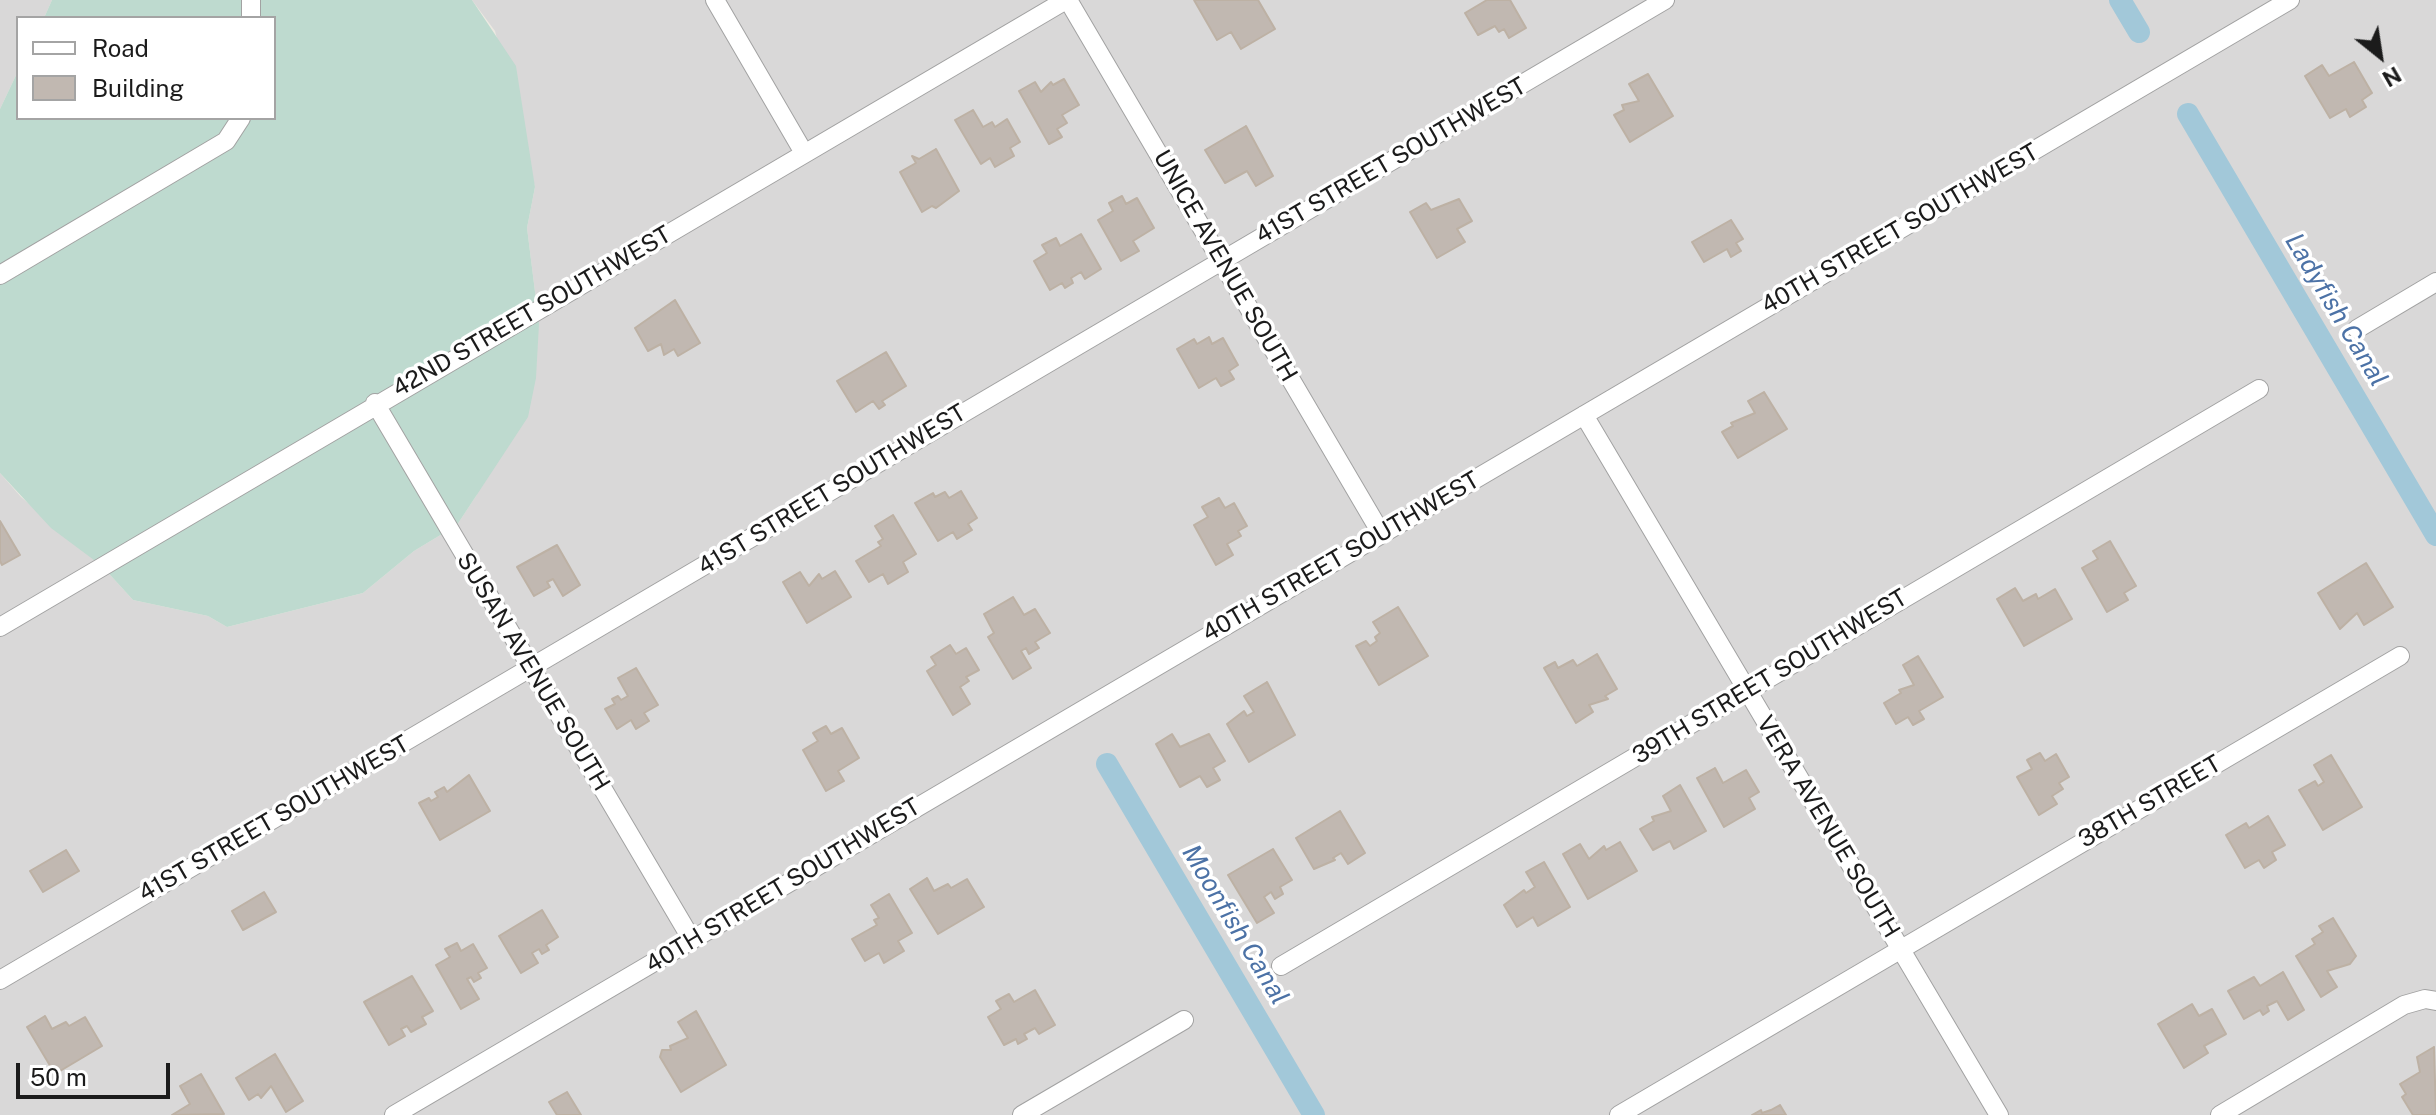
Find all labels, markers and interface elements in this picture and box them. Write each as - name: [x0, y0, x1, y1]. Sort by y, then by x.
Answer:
- legend: [16, 16, 276, 120]
- north arrow: [2340, 16, 2420, 96]
- text: Road: [92, 34, 149, 62]
- text: N: [2378, 61, 2406, 92]
- street label: 41ST STREET SOUTHWEST: [1251, 72, 1531, 250]
- text: Building: [92, 74, 184, 102]
- street label: 40TH STREET SOUTHWEST: [1756, 138, 2044, 320]
- street label: UNICE AVENUE SOUTH: [1147, 145, 1303, 387]
- street label: 42ND STREET SOUTHWEST: [388, 220, 676, 404]
- water label: Ladyfish Canal: [2278, 228, 2394, 392]
- street label: 41ST STREET SOUTHWEST: [693, 398, 971, 582]
- street label: 40TH STREET SOUTHWEST: [1197, 466, 1485, 648]
- street label: SUSAN AVENUE SOUTH: [450, 548, 616, 796]
- street label: 39TH STREET SOUTHWEST: [1627, 583, 1913, 771]
- street label: VERA AVENUE SOUTH: [1750, 711, 1906, 943]
- street label: 41ST STREET SOUTHWEST: [134, 730, 414, 908]
- street label: 38TH STREET: [2074, 750, 2226, 854]
- street label: 40TH STREET SOUTHWEST: [641, 793, 925, 979]
- water label: Moonfish Canal: [1175, 839, 1295, 1011]
- scale bar: [20, 1047, 174, 1097]
- text: 50 m: [30, 1063, 87, 1091]

